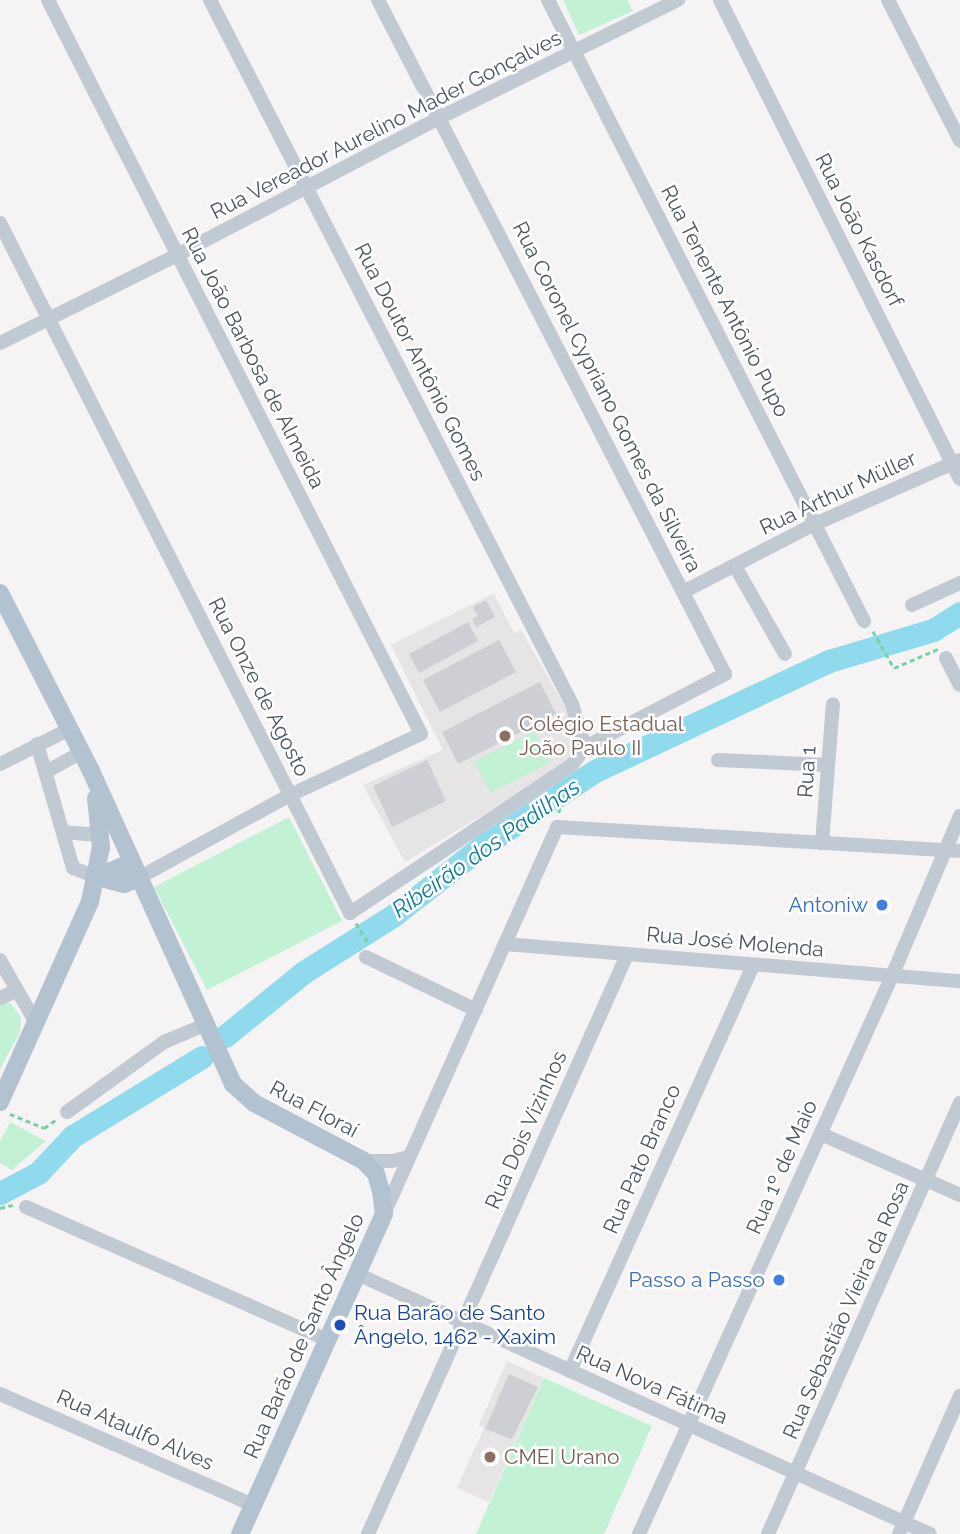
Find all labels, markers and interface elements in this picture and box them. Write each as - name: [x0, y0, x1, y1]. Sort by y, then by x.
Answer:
- street label: Rua Vereador Aurelino Mader Gonçalves: [205, 25, 567, 225]
- street label: Rua João Kasdorf: [809, 149, 909, 311]
- street label: Rua Tenente Antônio Pupo: [655, 180, 795, 422]
- street label: Rua Coronel Cypriano Gomes da Silveira: [507, 217, 707, 577]
- street label: Rua João Barbosa de Almeida: [176, 223, 330, 493]
- street label: Rua Doutor Antônio Gomes: [349, 238, 491, 486]
- street label: Rua Arthur Müller: [755, 445, 921, 541]
- street label: Rua Onze de Agosto: [203, 593, 315, 781]
- place label: Colégio Estadual João Paulo II: [519, 711, 683, 761]
- marker: Colégio Estadual João Paulo II: [497, 728, 513, 744]
- street label: Rua 1: [793, 745, 821, 799]
- water label: Ribeirão dos Padilhas: [387, 773, 585, 923]
- place label: Antoniw: [788, 892, 868, 918]
- marker: Antoniw: [874, 897, 890, 913]
- street label: Rua José Molenda: [645, 922, 825, 962]
- street label: Rua Dois Vizinhos: [480, 1047, 572, 1213]
- street label: Rua Floraí: [265, 1075, 363, 1143]
- street label: Rua Pato Branco: [598, 1080, 686, 1238]
- street label: Rua 1º de Maio: [741, 1096, 823, 1238]
- street label: Rua Sebastião Vieira da Rosa: [777, 1177, 915, 1443]
- street label: Rua Barão de Santo Ângelo: [238, 1209, 370, 1463]
- place label: Passo a Passo: [629, 1267, 765, 1293]
- marker: Passo a Passo: [771, 1272, 787, 1288]
- place label: Rua Barão de Santo Ângelo, 1462 - Xaxim: [354, 1300, 556, 1350]
- marker: Rua Barão de Santo Ângelo, 1462 - Xaxim: [332, 1317, 348, 1333]
- street label: Rua Nova Fátima: [572, 1340, 732, 1430]
- street label: Rua Ataulfo Alves: [52, 1384, 218, 1476]
- place label: CMEI Urano: [504, 1444, 619, 1470]
- marker: CMEI Urano: [482, 1449, 498, 1465]

